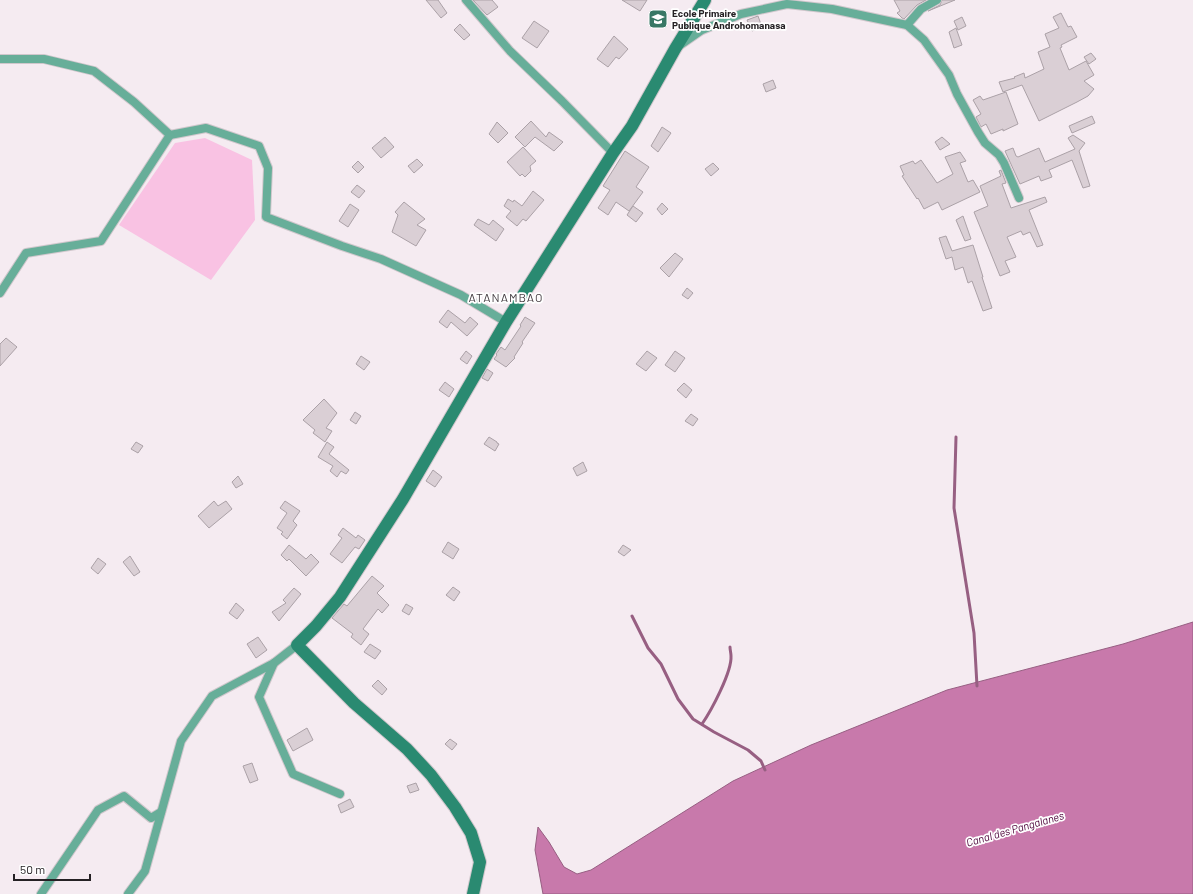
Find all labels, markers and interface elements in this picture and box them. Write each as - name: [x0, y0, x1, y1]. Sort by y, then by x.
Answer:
- place label: Ecole Primaire Publique Androhomanasa: [672, 7, 785, 31]
- school or university icon: Ecole Primaire Publique Androhomanasa: [647, 8, 669, 30]
- district label: ATANAMBAO: [469, 290, 543, 304]
- water label: Canal des Pangalanes: [965, 808, 1065, 849]
- scale bar: [14, 856, 90, 882]
- text: 50 m: [20, 862, 45, 876]

